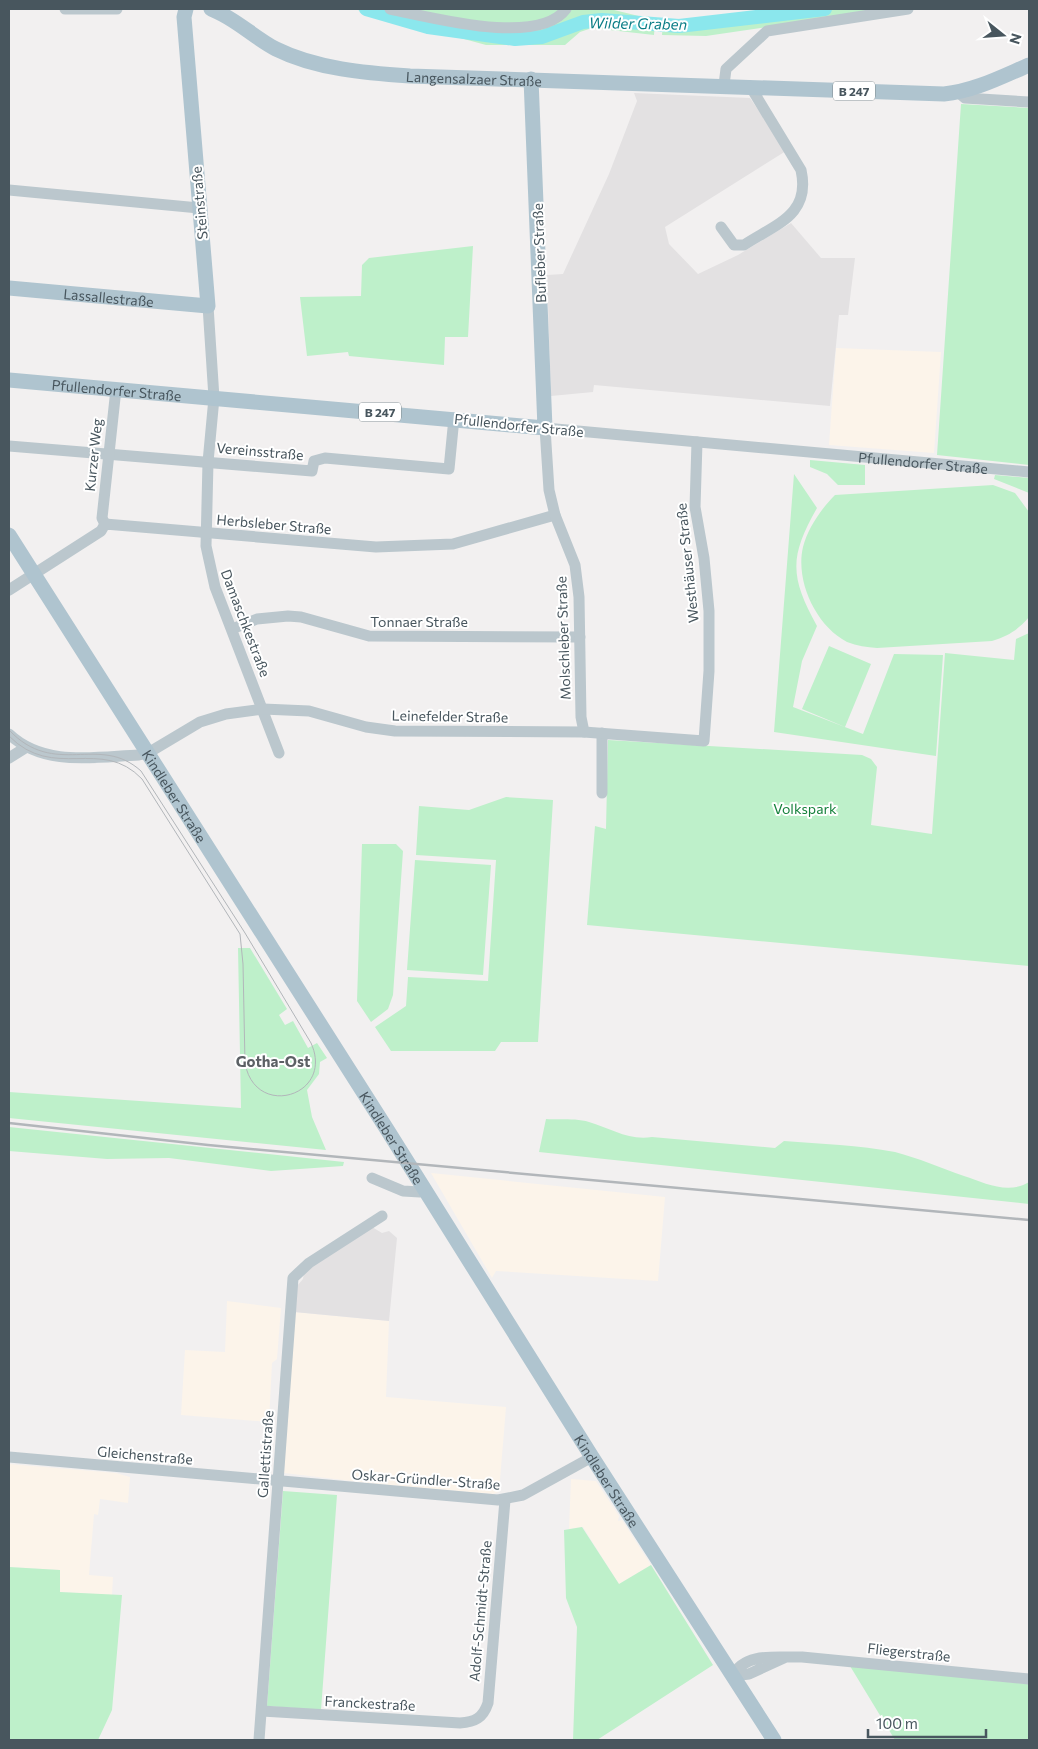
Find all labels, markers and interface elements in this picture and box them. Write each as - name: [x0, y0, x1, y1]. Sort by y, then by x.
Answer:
- north arrow: [978, 10, 1028, 60]
- water label: Wilder Graben: [589, 13, 687, 33]
- text: N: [1006, 31, 1026, 46]
- street label: Langensalzaer Straße: [405, 67, 542, 89]
- road number: B 247: [833, 82, 875, 100]
- street label: Steinstraße: [187, 166, 211, 240]
- street label: Bufleber Straße: [529, 203, 549, 303]
- street label: Lassallestraße: [63, 284, 155, 310]
- street label: Pfullendorfer Straße: [51, 375, 182, 404]
- road number: B 247: [359, 402, 401, 422]
- street label: Pfullendorfer Straße: [453, 410, 585, 440]
- street label: Kurzer Weg: [81, 417, 105, 492]
- street label: Vereinsstraße: [216, 439, 304, 463]
- street label: Pfullendorfer Straße: [858, 448, 989, 477]
- street label: Westhäuser Straße: [672, 502, 702, 624]
- street label: Herbsleber Straße: [216, 511, 332, 537]
- street label: Damaschkestraße: [218, 567, 274, 679]
- street label: Molschleber Straße: [552, 576, 574, 700]
- street label: Tonnaer Straße: [370, 613, 468, 630]
- street label: Leinefelder Straße: [392, 706, 508, 726]
- street label: Kindleber Straße: [139, 746, 211, 845]
- park label: Volkspark: [773, 800, 837, 817]
- district label: Gotha-Ost: [236, 1052, 310, 1070]
- street label: Kindleber Straße: [356, 1088, 428, 1187]
- street label: Gallettistraße: [253, 1410, 277, 1498]
- street label: Kindleber Straße: [571, 1431, 643, 1530]
- street label: Gleichenstraße: [97, 1442, 193, 1468]
- street label: Oskar-Gründler-Straße: [351, 1465, 501, 1493]
- street label: Adolf-Schmidt-Straße: [465, 1540, 495, 1682]
- street label: Fliegerstraße: [867, 1639, 951, 1665]
- street label: Franckestraße: [324, 1692, 416, 1714]
- scale bar: [868, 1706, 986, 1738]
- text: 100 m: [876, 1714, 918, 1732]

